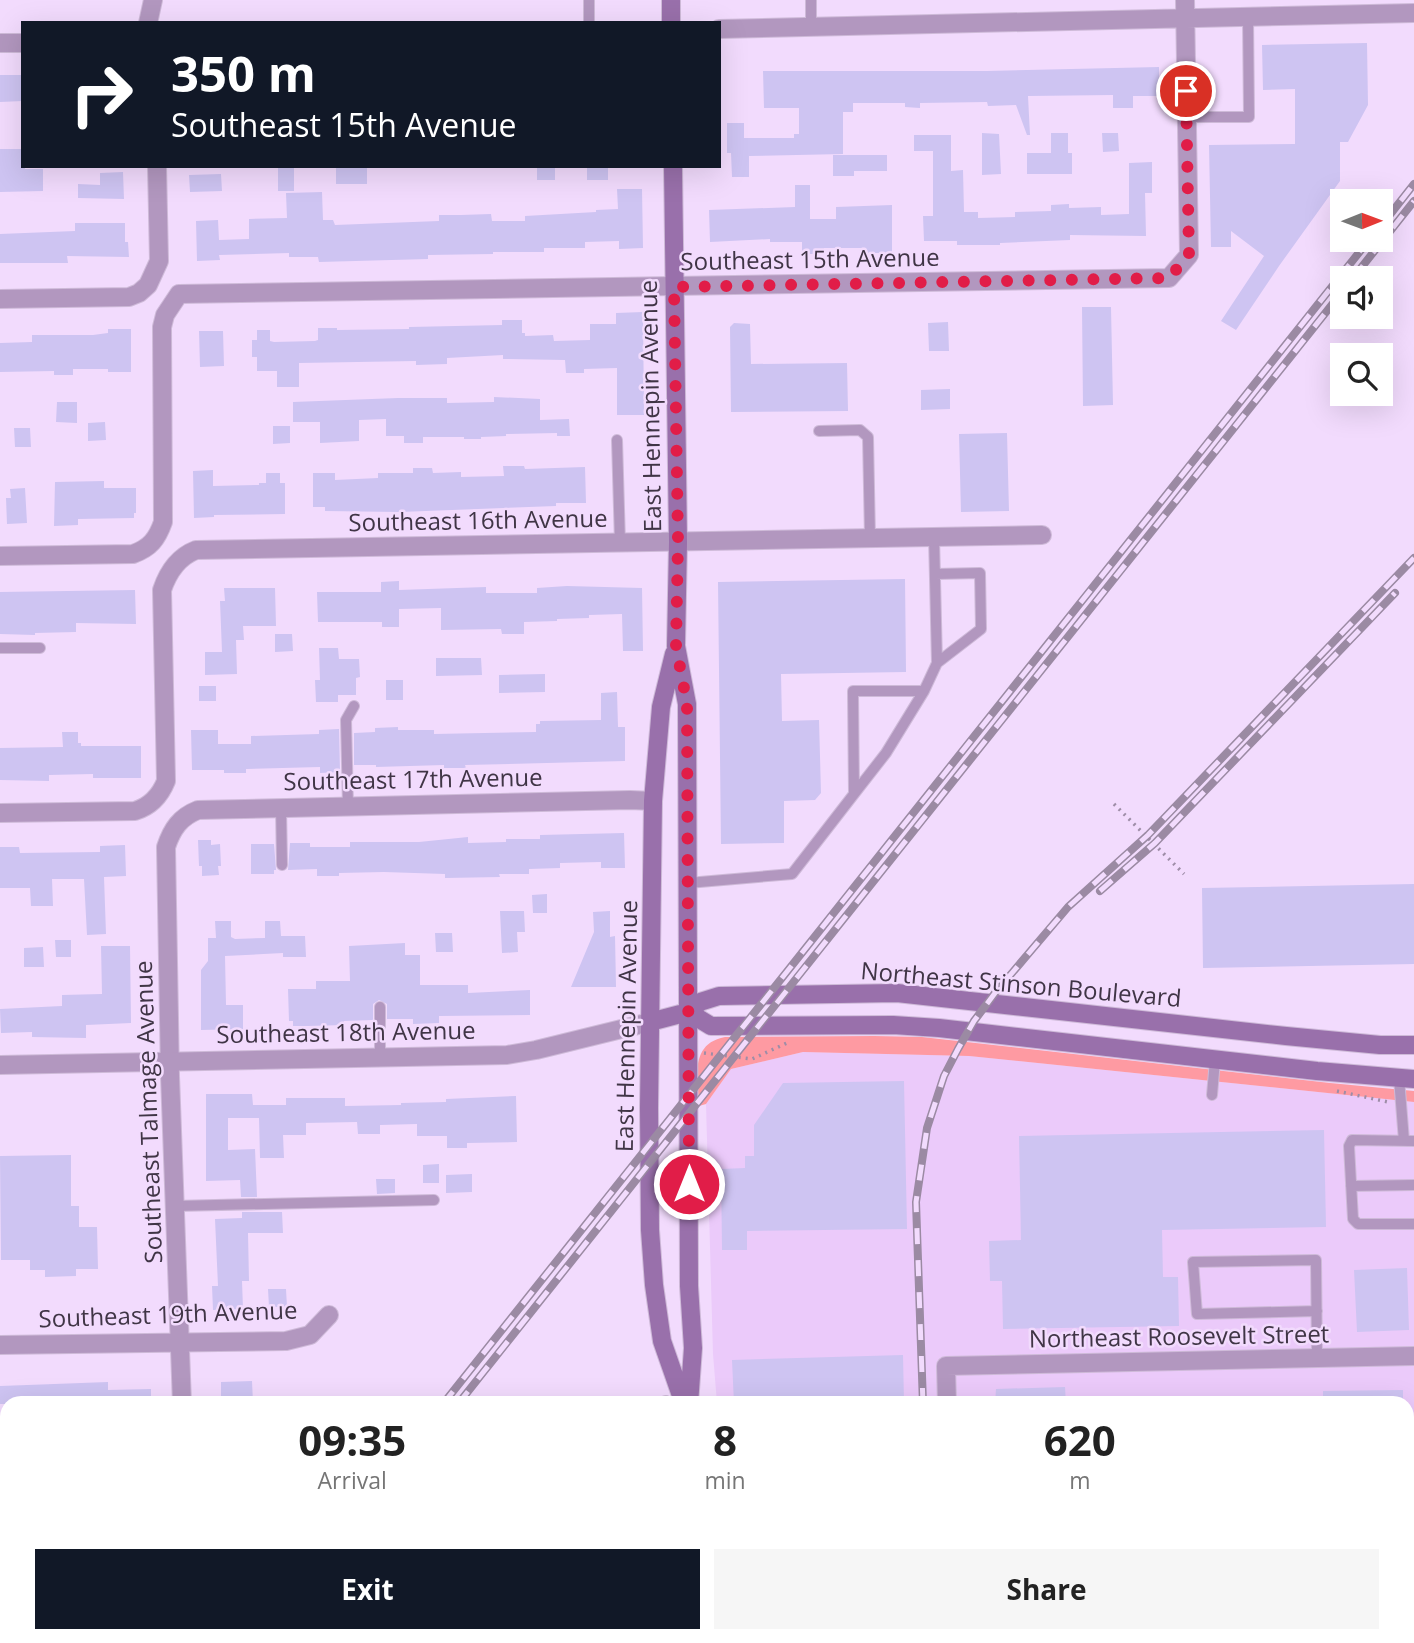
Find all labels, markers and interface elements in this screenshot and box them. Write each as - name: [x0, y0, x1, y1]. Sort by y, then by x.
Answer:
- text: 350 m: [171, 40, 316, 106]
- icon: right: [56, 49, 147, 140]
- pin: [1156, 61, 1216, 121]
- icon: arrive: [1167, 72, 1205, 110]
- text: Southeast 15th Avenue: [171, 103, 517, 146]
- north arrow: [1330, 189, 1393, 252]
- map controls: [1330, 189, 1393, 406]
- street label: Southeast 15th Avenue: [680, 240, 940, 277]
- button: sound: [1330, 266, 1393, 329]
- street label: East Hennepin Avenue: [631, 280, 668, 532]
- button: search: [1330, 343, 1393, 406]
- street label: Southeast 16th Avenue: [348, 501, 608, 538]
- street label: Southeast 17th Avenue: [283, 760, 543, 797]
- street label: East Hennepin Avenue: [607, 900, 644, 1152]
- street label: Northeast Stinson Boulevard: [859, 953, 1183, 1014]
- street label: Southeast Talmage Avenue: [126, 960, 169, 1264]
- street label: Southeast 18th Avenue: [216, 1013, 476, 1050]
- position arrow: [652, 1147, 726, 1221]
- street label: Southeast 19th Avenue: [38, 1292, 298, 1335]
- street label: Northeast Roosevelt Street: [1028, 1316, 1330, 1355]
- text: 09:35: [298, 1411, 406, 1468]
- text: 8: [713, 1411, 737, 1468]
- text: 620: [1044, 1411, 1116, 1468]
- text: Arrival: [318, 1464, 387, 1496]
- text: min: [704, 1464, 746, 1496]
- text: m: [1069, 1464, 1090, 1496]
- button: Exit: [35, 1549, 700, 1629]
- button: Share: [714, 1549, 1379, 1629]

